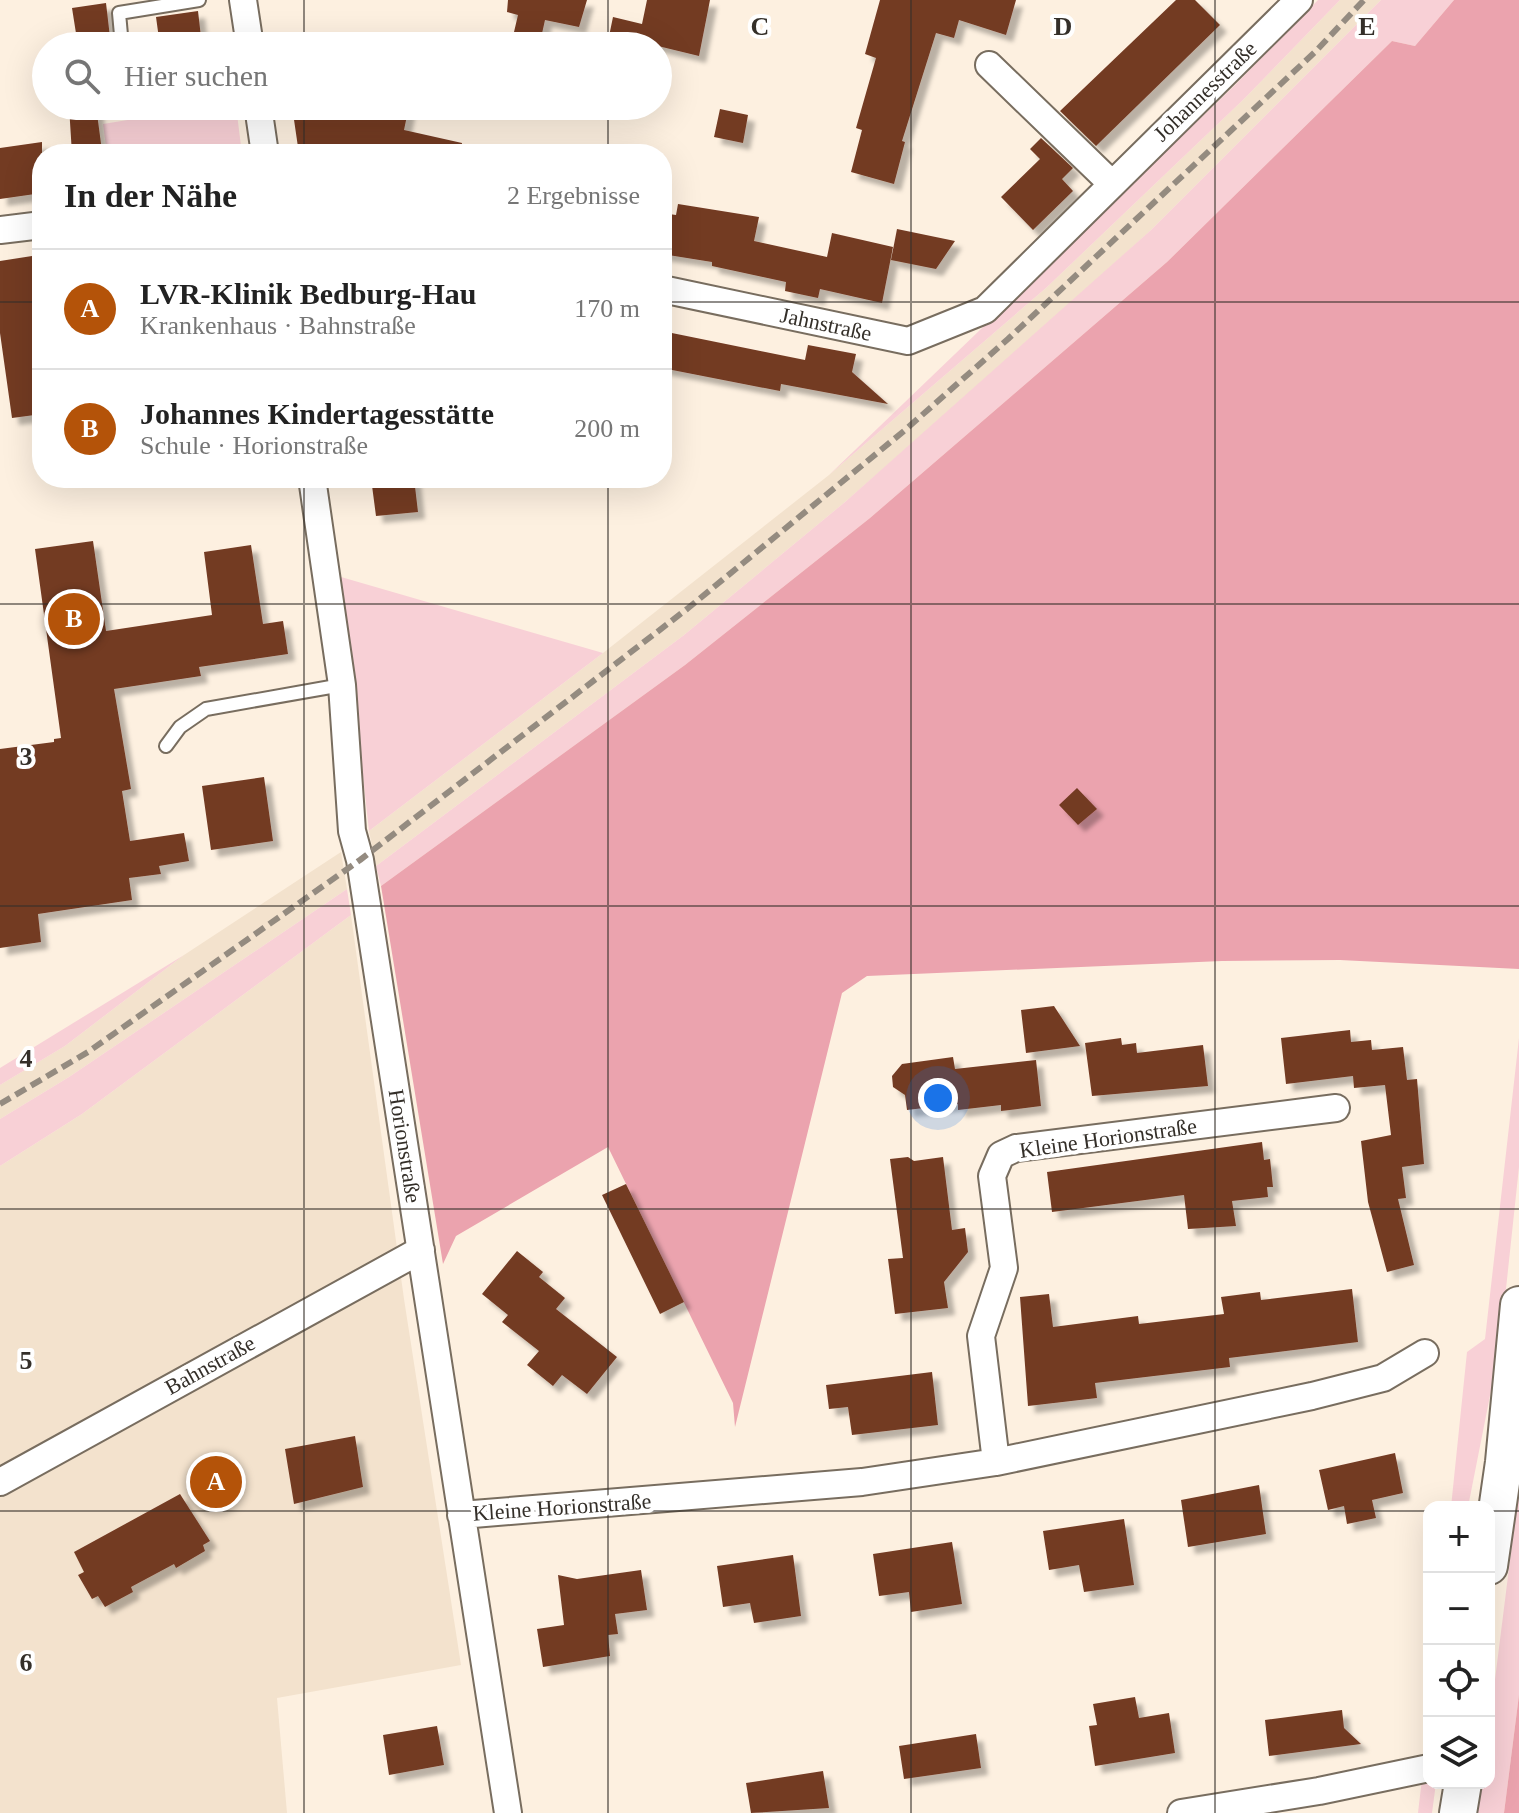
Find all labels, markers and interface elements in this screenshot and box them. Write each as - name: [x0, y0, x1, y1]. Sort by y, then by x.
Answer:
- text: C: [751, 12, 769, 41]
- text: D: [1054, 12, 1072, 41]
- text: E: [1358, 12, 1376, 41]
- search box: [32, 32, 672, 120]
- street label: Johannesstraße: [1148, 36, 1262, 146]
- icon: search: [60, 54, 104, 98]
- text: Hier suchen: [124, 59, 268, 92]
- text: In der Nähe: [64, 177, 237, 214]
- text: 2 Ergebnisse: [507, 181, 640, 210]
- text: LVR-Klinik Bedburg-Hau: [140, 277, 477, 310]
- text: A: [81, 294, 99, 323]
- text: 170 m: [574, 294, 640, 323]
- street label: Jahnstraße: [778, 302, 874, 346]
- text: Krankenhaus · Bahnstraße: [140, 311, 416, 340]
- text: Johannes Kindertagesstätte: [140, 397, 494, 430]
- text: B: [81, 414, 99, 443]
- text: 200 m: [574, 414, 640, 443]
- text: Schule · Horionstraße: [140, 431, 368, 460]
- pin: B: [48, 589, 100, 649]
- text: 3: [20, 742, 33, 771]
- text: 4: [20, 1044, 33, 1073]
- your location: [918, 1078, 958, 1118]
- street label: Horionstraße: [384, 1087, 426, 1205]
- street label: Kleine Horionstraße: [1018, 1113, 1198, 1163]
- street label: Bahnstraße: [161, 1330, 259, 1400]
- text: 5: [20, 1346, 33, 1375]
- pin: A: [190, 1452, 242, 1512]
- street label: Kleine Horionstraße: [472, 1488, 652, 1526]
- map controls: [1423, 1501, 1495, 1789]
- button: +: [1423, 1501, 1495, 1573]
- button: −: [1423, 1573, 1495, 1645]
- button: locate: [1423, 1645, 1495, 1717]
- text: 6: [20, 1648, 33, 1677]
- button: layers: [1423, 1717, 1495, 1789]

